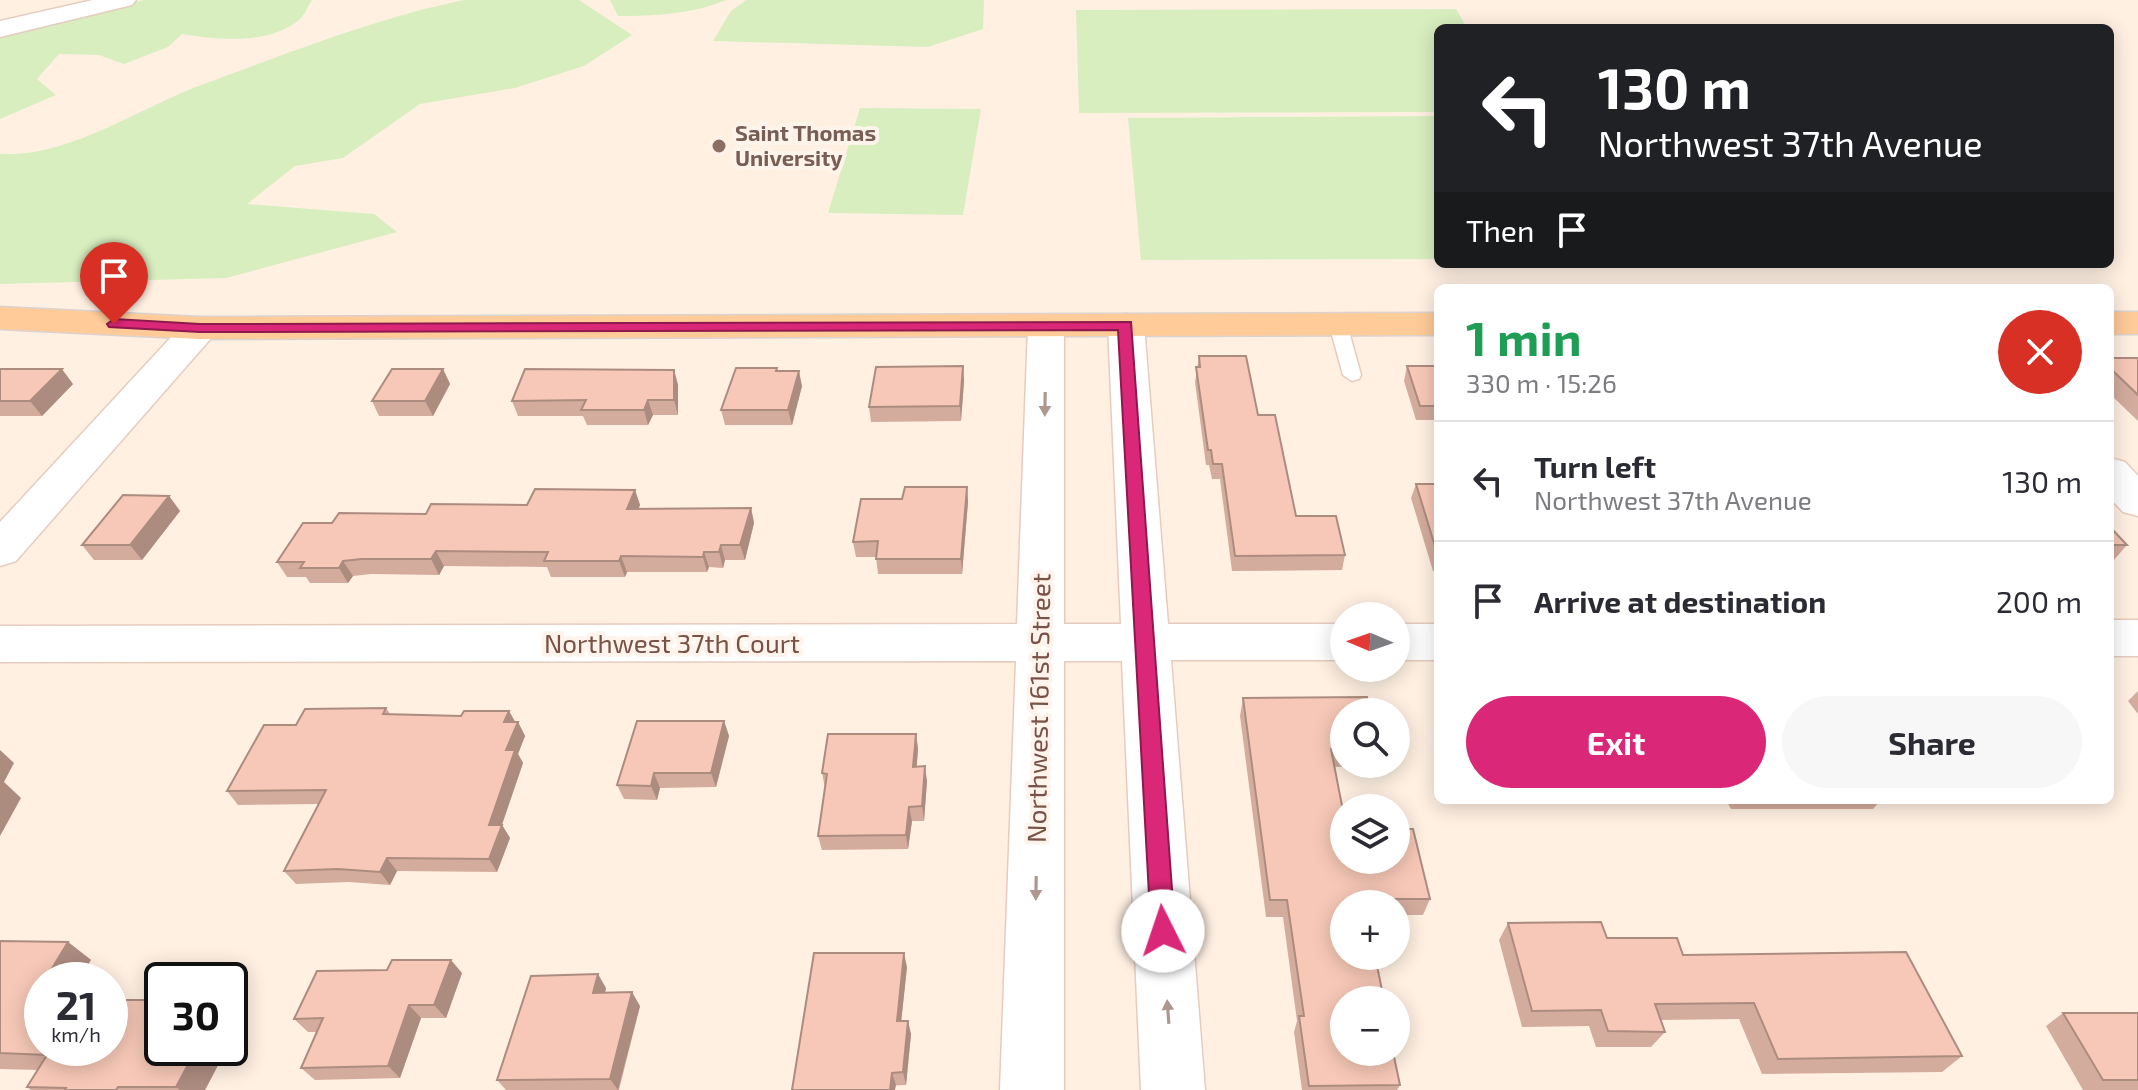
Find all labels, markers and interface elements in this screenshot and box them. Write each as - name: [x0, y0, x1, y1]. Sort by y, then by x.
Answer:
- text: 130 m: [1598, 53, 1751, 120]
- icon: left: [1466, 56, 1570, 160]
- place label: Saint Thomas University: [735, 119, 876, 171]
- text: Northwest 37th Avenue: [1598, 121, 1983, 164]
- marker: Saint Thomas University: [710, 137, 728, 155]
- icon: arrive: [1550, 208, 1594, 252]
- text: Then: [1466, 212, 1534, 248]
- pin: [80, 242, 148, 324]
- icon: arrive: [92, 254, 136, 298]
- text: 1 min: [1466, 308, 1582, 366]
- button: close: [1998, 310, 2082, 394]
- text: 330 m · 15:26: [1466, 367, 1617, 398]
- one-way arrow: [1038, 392, 1051, 417]
- text: Turn left: [1534, 448, 1656, 484]
- icon: left: [1466, 459, 1510, 503]
- text: 130 m: [2002, 463, 2082, 499]
- text: Northwest 37th Avenue: [1534, 484, 1812, 515]
- street label: Northwest 161st Street: [1020, 573, 1055, 843]
- icon: arrive: [1466, 579, 1510, 623]
- text: Arrive at destination: [1534, 583, 1826, 619]
- text: 200 m: [1996, 583, 2082, 619]
- north arrow: [1330, 602, 1410, 682]
- map controls: [1330, 602, 1410, 1066]
- street label: Northwest 37th Court: [544, 627, 800, 658]
- button: Exit: [1466, 696, 1766, 788]
- button: Share: [1782, 696, 2082, 788]
- button: search: [1330, 698, 1410, 778]
- button: layers: [1330, 794, 1410, 874]
- one-way arrow: [1029, 876, 1042, 901]
- position arrow: [1121, 889, 1205, 973]
- button: +: [1330, 890, 1410, 970]
- speed limit sign: 30: [144, 962, 248, 1066]
- text: 21: [56, 980, 96, 1028]
- button: −: [1330, 986, 1410, 1066]
- one-way arrow: [1162, 999, 1175, 1024]
- text: km/h: [51, 1022, 101, 1046]

